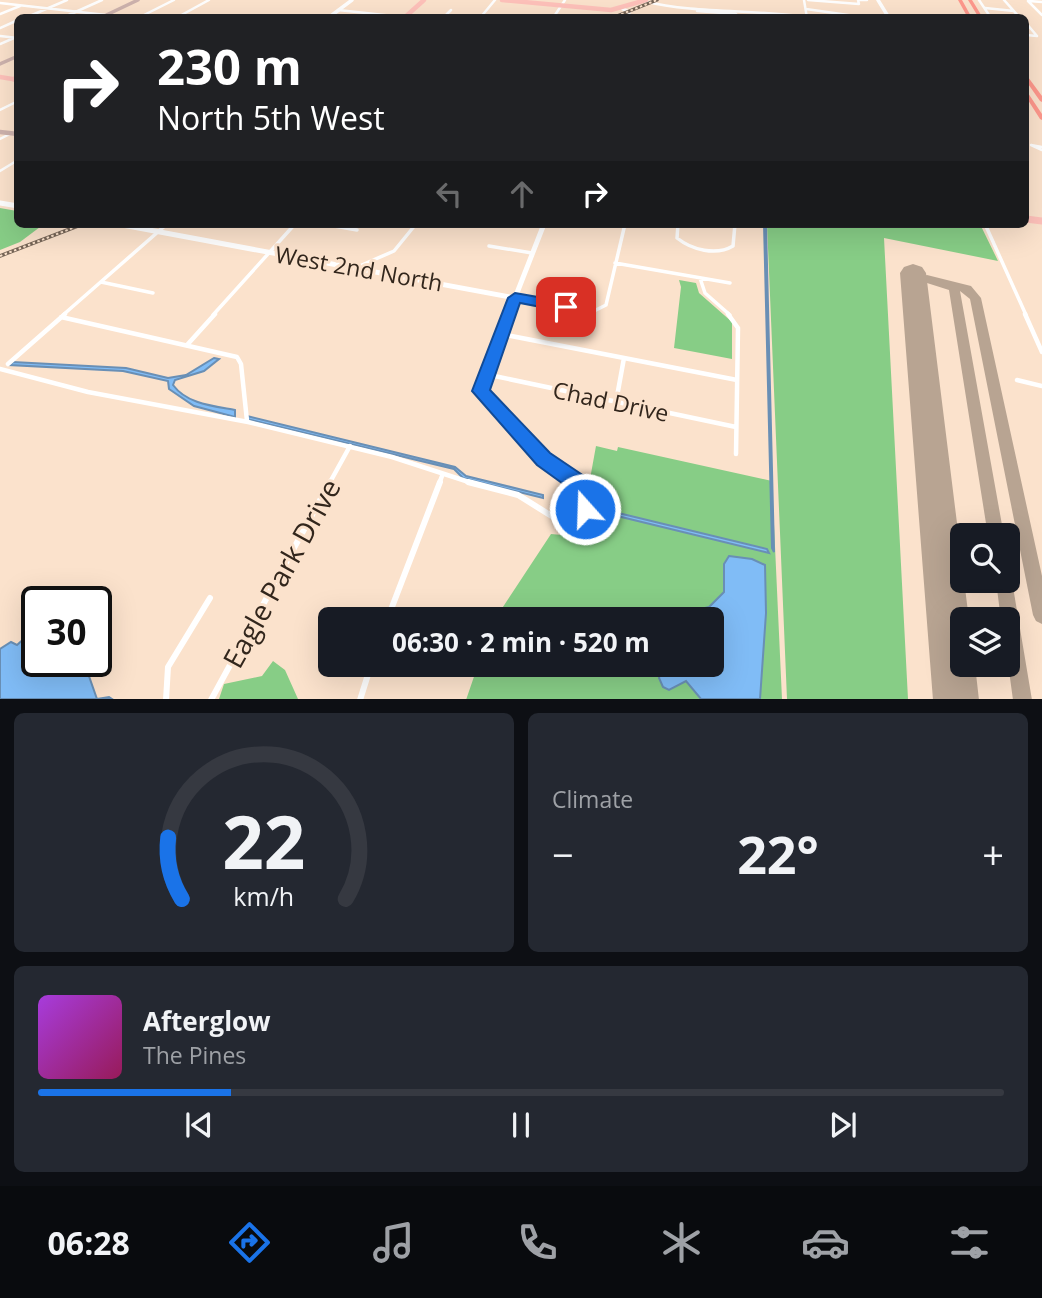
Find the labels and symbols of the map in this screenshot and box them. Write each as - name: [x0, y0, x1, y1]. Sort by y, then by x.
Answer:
- street label: West 2nd North: [273, 238, 445, 298]
- pin: [536, 277, 596, 337]
- street label: Chad Drive: [550, 373, 672, 429]
- street label: Eagle Park Drive: [213, 472, 349, 674]
- position arrow: [548, 472, 622, 546]
- speed limit sign: 30: [21, 586, 112, 677]

